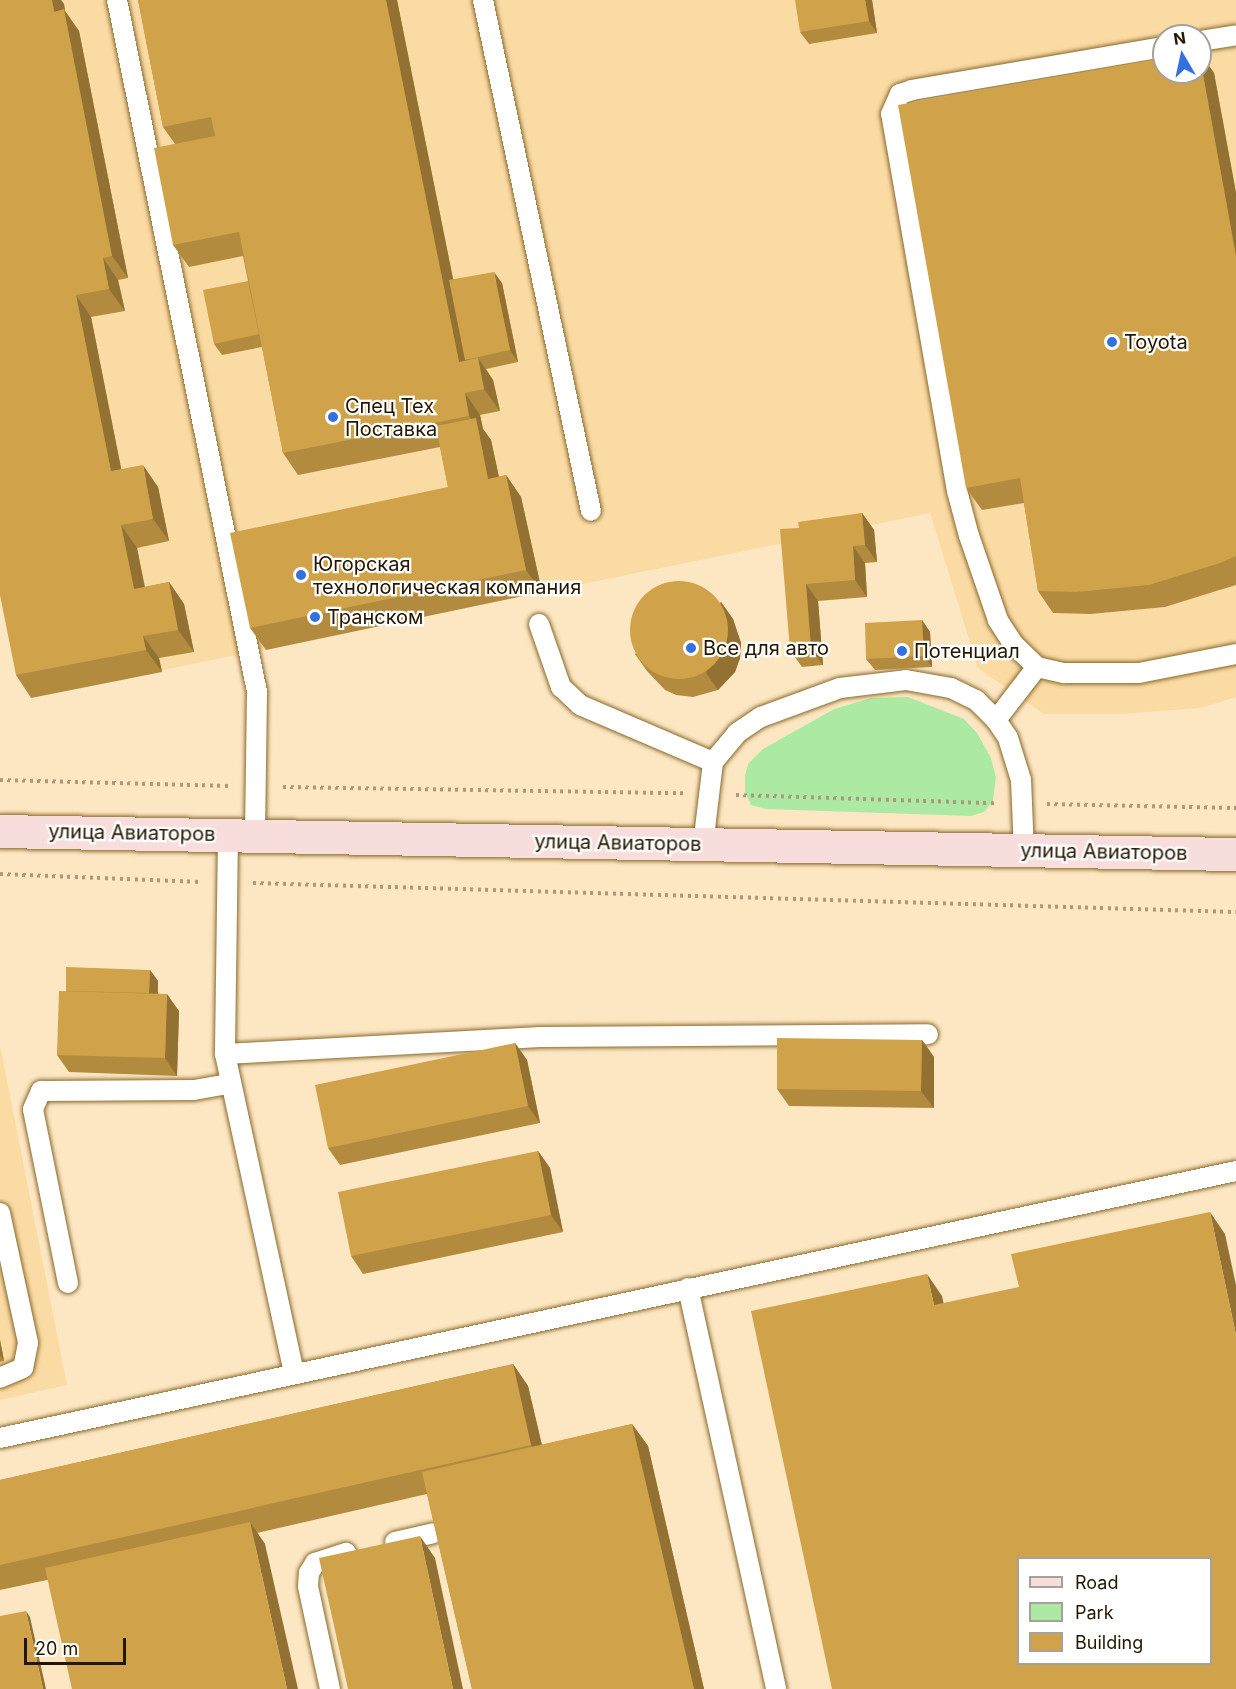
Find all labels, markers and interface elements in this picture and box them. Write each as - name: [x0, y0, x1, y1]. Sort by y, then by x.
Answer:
- north arrow: [1152, 24, 1212, 84]
- text: N: [1172, 27, 1187, 49]
- place label: Toyota: [1124, 330, 1188, 354]
- marker: Toyota: [1105, 335, 1119, 349]
- place label: Спец Тех Поставка: [345, 394, 437, 441]
- marker: Спец Тех Поставка: [326, 410, 340, 424]
- place label: Югорская технологическая компания: [313, 552, 581, 599]
- marker: Югорская технологическая компания: [294, 568, 308, 582]
- place label: Транском: [327, 605, 423, 629]
- marker: Транском: [308, 610, 322, 624]
- place label: Все для авто: [703, 636, 829, 660]
- place label: Потенциал: [914, 639, 1020, 663]
- marker: Все для авто: [684, 641, 698, 655]
- marker: Потенциал: [895, 644, 909, 658]
- street label: улица Авиаторов: [48, 820, 216, 846]
- street label: улица Авиаторов: [534, 830, 702, 856]
- street label: улица Авиаторов: [1020, 839, 1188, 865]
- legend: [1017, 1557, 1212, 1665]
- text: Road: [1075, 1572, 1118, 1593]
- text: Park: [1075, 1602, 1114, 1623]
- scale bar: [27, 1626, 129, 1664]
- text: Building: [1075, 1632, 1143, 1653]
- text: 20 m: [35, 1638, 78, 1659]

